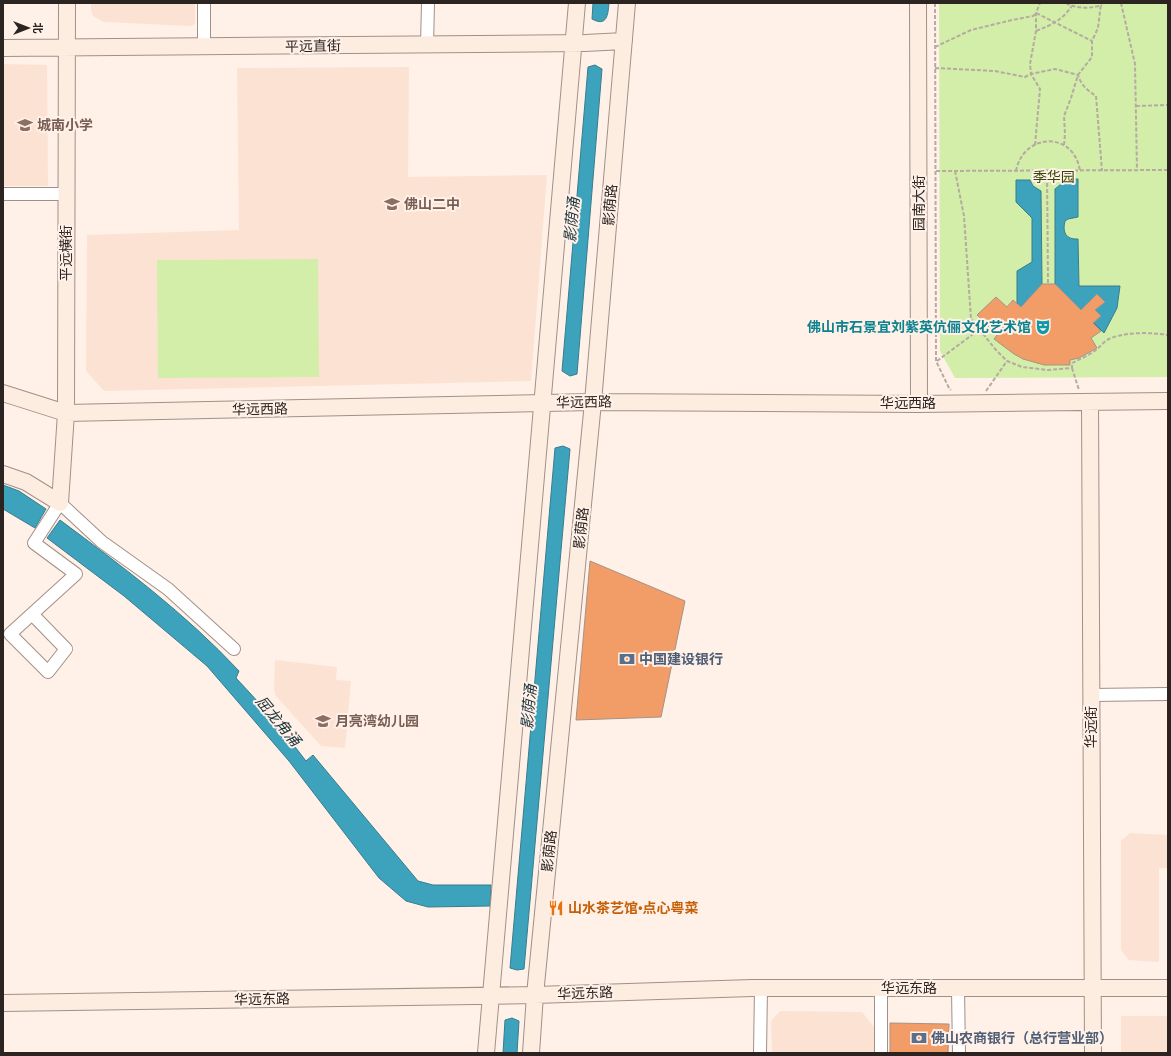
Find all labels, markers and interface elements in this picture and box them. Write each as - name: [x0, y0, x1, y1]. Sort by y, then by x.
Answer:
- north arrow: [8, 8, 48, 48]
- text: 北: [31, 23, 44, 34]
- street label: 平远直街: [285, 38, 341, 55]
- school or university icon: 城南小学: [16, 116, 34, 134]
- place label: 城南小学: [37, 117, 93, 134]
- park label: 季华园: [1033, 169, 1075, 186]
- street label: 园南大街: [911, 175, 928, 231]
- street label: 影荫路: [600, 183, 621, 227]
- school or university icon: 佛山二中: [383, 195, 401, 213]
- water label: 影荫涌: [561, 195, 583, 243]
- place label: 佛山二中: [404, 196, 460, 213]
- street label: 平远横街: [58, 225, 75, 281]
- theatre icon: 佛山市石景宜刘紫英伉俪文化艺术馆: [1034, 318, 1052, 336]
- place label: 佛山市石景宜刘紫英伉俪文化艺术馆: [807, 319, 1031, 336]
- street label: 华远西路: [556, 394, 612, 411]
- street label: 华远西路: [880, 395, 936, 412]
- street label: 华远西路: [232, 401, 288, 418]
- street label: 影荫路: [571, 506, 592, 550]
- bank icon: 中国建设银行: [618, 650, 636, 668]
- place label: 中国建设银行: [639, 651, 723, 668]
- water label: 影荫涌: [518, 682, 540, 730]
- water label: 屈龙角涌: [252, 692, 305, 751]
- street label: 华远街: [1083, 706, 1100, 748]
- school or university icon: 月亮湾幼儿园: [314, 712, 332, 730]
- place label: 月亮湾幼儿园: [335, 713, 419, 730]
- street label: 影荫路: [539, 829, 560, 873]
- restaurant icon: 山水茶艺馆·点心粤菜: [547, 899, 565, 917]
- place label: 山水茶艺馆·点心粤菜: [568, 900, 699, 917]
- street label: 华远东路: [881, 980, 937, 997]
- street label: 华远东路: [557, 984, 613, 1003]
- street label: 华远东路: [234, 991, 290, 1008]
- bank icon: 佛山农商银行（总行营业部）: [910, 1029, 928, 1047]
- place label: 佛山农商银行（总行营业部）: [931, 1030, 1113, 1047]

